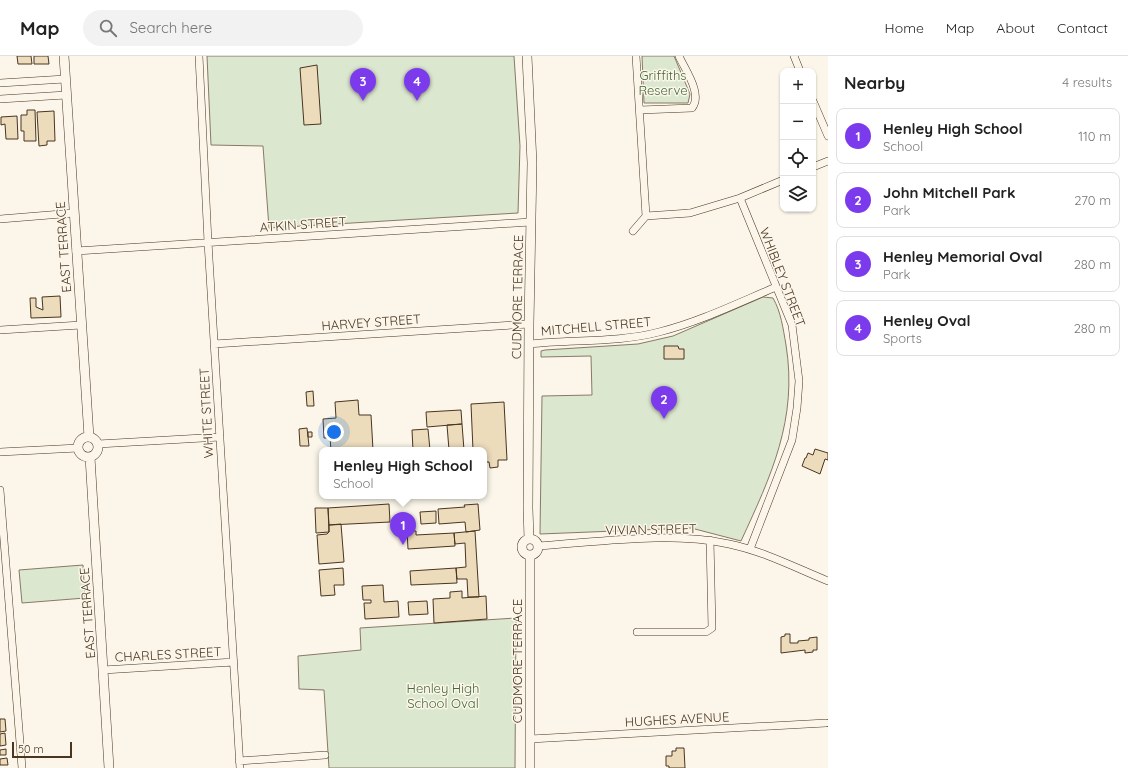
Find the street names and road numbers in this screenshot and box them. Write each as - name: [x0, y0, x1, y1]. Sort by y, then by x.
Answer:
- street label: EAST TERRACE: [52, 201, 74, 293]
- street label: ATKIN STREET: [259, 213, 347, 235]
- street label: WHIBLEY STREET: [757, 225, 809, 329]
- street label: CUDMORE TERRACE: [508, 235, 526, 359]
- street label: HARVEY STREET: [321, 311, 421, 333]
- street label: MITCHELL STREET: [540, 313, 652, 339]
- street label: WHITE STREET: [196, 367, 216, 459]
- street label: VIVIAN STREET: [605, 520, 697, 538]
- street label: EAST TERRACE: [76, 567, 98, 659]
- street label: CUDMORE TERRACE: [509, 599, 525, 723]
- street label: CHARLES STREET: [114, 643, 222, 665]
- street label: HUGHES AVENUE: [624, 708, 730, 730]

